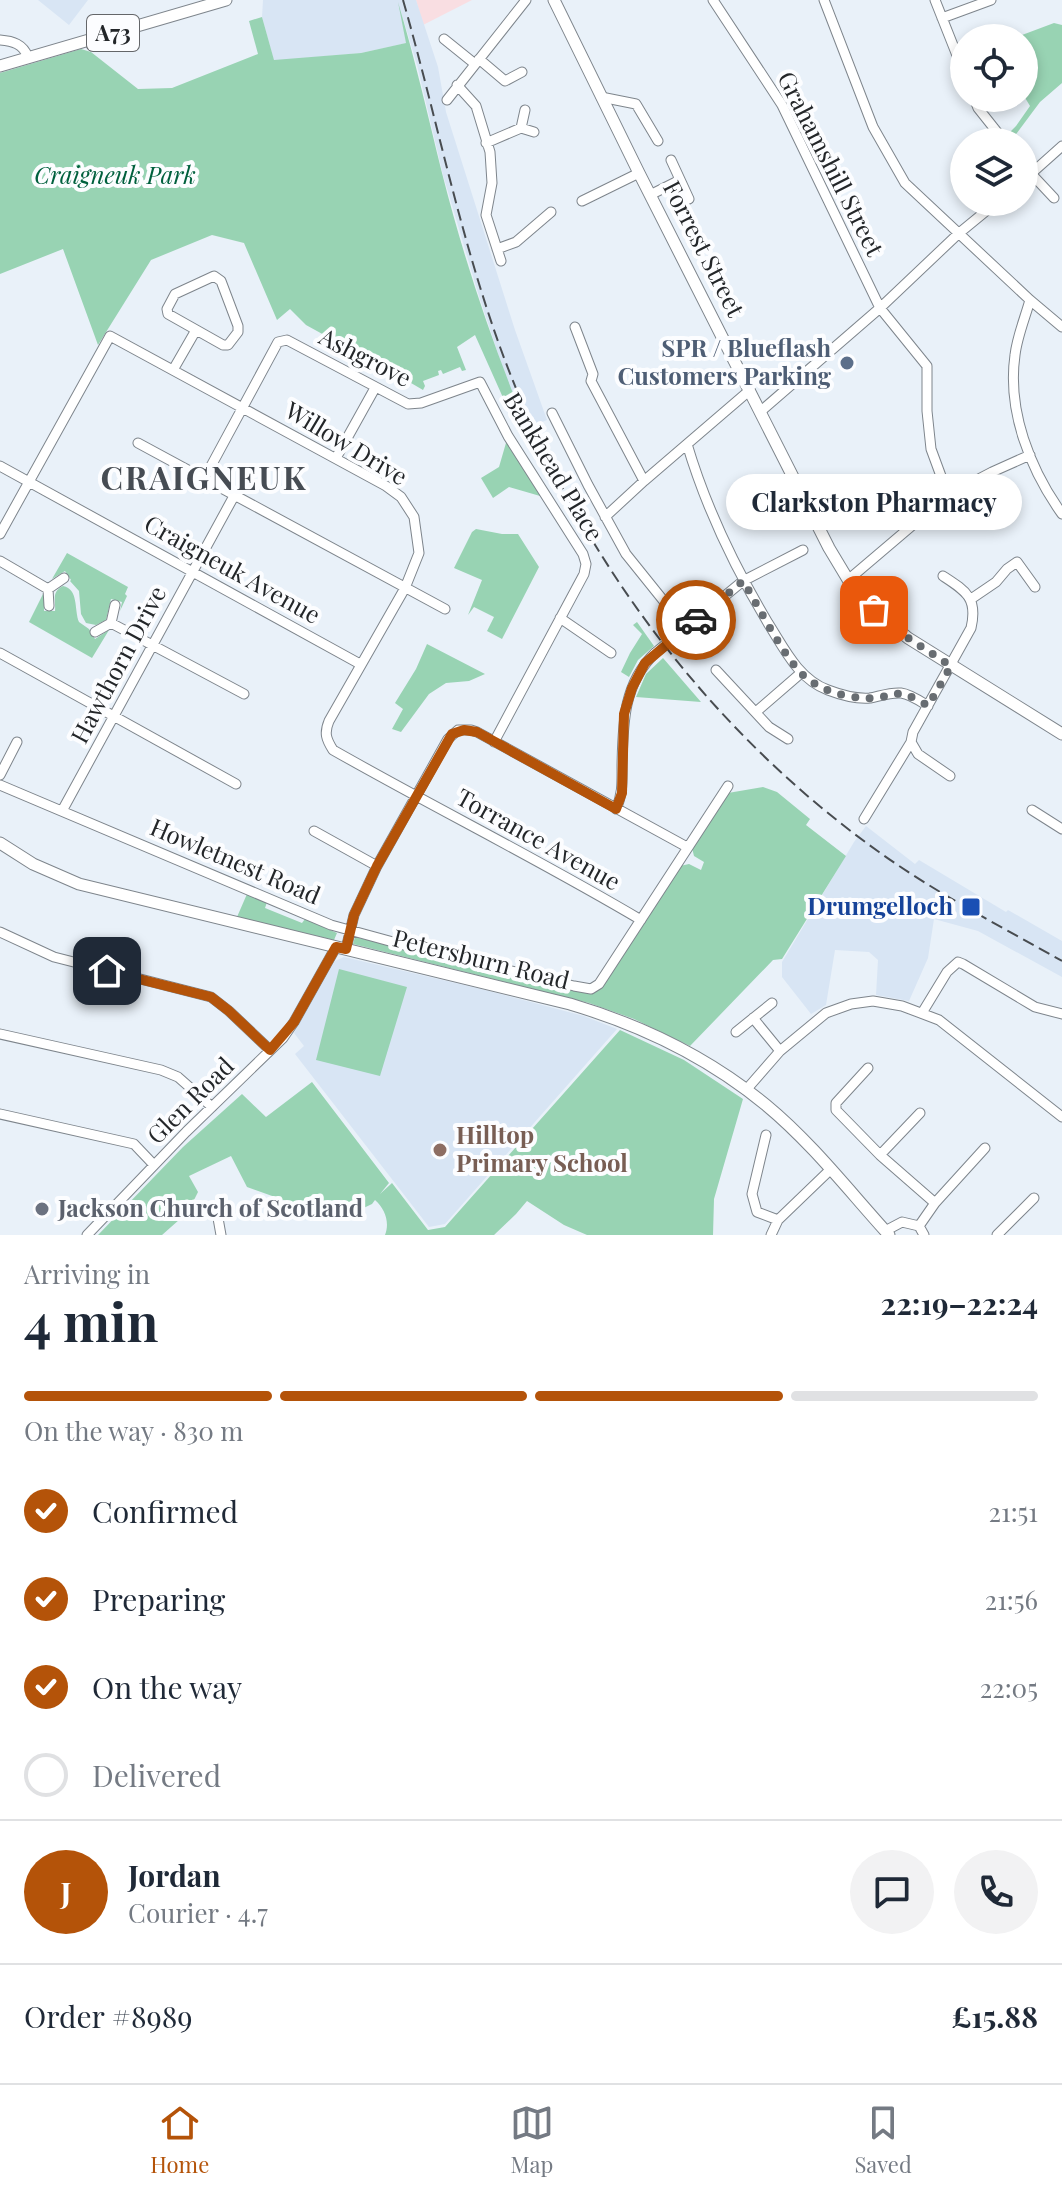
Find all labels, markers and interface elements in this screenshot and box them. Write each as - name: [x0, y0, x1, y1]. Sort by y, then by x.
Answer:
- road number: A73: [87, 15, 139, 51]
- map controls: [950, 24, 1038, 216]
- button: locate: [950, 24, 1038, 112]
- street label: Grahamshill Street: [771, 65, 892, 261]
- button: layers: [950, 128, 1038, 216]
- park label: Craigneuk Park: [34, 158, 196, 190]
- street label: Forrest Street: [657, 175, 753, 322]
- street label: Ashgrove: [314, 319, 417, 393]
- place label: SPR / Blueflash Customers Parking: [617, 331, 832, 391]
- marker: SPR / Blueflash Customers Parking: [838, 354, 856, 372]
- street label: Bankhead Place: [498, 386, 612, 546]
- street label: Willow Drive: [279, 393, 414, 491]
- district label: CRAIGNEUK: [101, 455, 308, 498]
- callout: Clarkston Pharmacy: [726, 474, 1022, 530]
- text: Clarkston Pharmacy: [751, 484, 997, 519]
- street label: Craigneuk Avenue: [139, 507, 327, 630]
- pin: [840, 576, 908, 644]
- street label: Hawthorn Drive: [62, 580, 172, 748]
- courier: [656, 580, 736, 660]
- icon: bag: [852, 588, 896, 632]
- icon: car: [674, 598, 718, 642]
- street label: Torrance Avenue: [451, 780, 627, 897]
- street label: Howletnest Road: [146, 810, 326, 910]
- place label: Drumgelloch: [807, 889, 953, 921]
- marker: Drumgelloch: [960, 896, 982, 918]
- street label: Petersburn Road: [390, 921, 573, 995]
- pin: [73, 937, 141, 1005]
- icon: home: [85, 949, 129, 993]
- street label: Glen Road: [139, 1049, 240, 1150]
- place label: Hilltop Primary School: [456, 1118, 628, 1178]
- marker: Hilltop Primary School: [431, 1141, 449, 1159]
- place label: Jackson Church of Scotland: [57, 1191, 363, 1223]
- marker: Jackson Church of Scotland: [33, 1200, 51, 1218]
- text: Arriving in: [24, 1256, 150, 1291]
- text: 22:19–22:24: [880, 1283, 1038, 1323]
- text: 4 min: [24, 1286, 158, 1355]
- text: On the way · 830 m: [24, 1413, 243, 1448]
- icon: check: [24, 1489, 68, 1533]
- text: Confirmed: [92, 1491, 238, 1531]
- text: 21:51: [989, 1494, 1038, 1529]
- icon: check: [24, 1577, 68, 1621]
- text: Preparing: [92, 1579, 225, 1619]
- text: 21:56: [985, 1582, 1038, 1617]
- icon: check: [24, 1665, 68, 1709]
- text: On the way: [92, 1667, 242, 1707]
- text: 22:05: [980, 1670, 1038, 1705]
- text: Delivered: [92, 1755, 221, 1795]
- button: chat: [850, 1850, 934, 1934]
- button: phone: [954, 1850, 1038, 1934]
- text: Jordan: [128, 1855, 221, 1895]
- text: J: [61, 1872, 71, 1912]
- text: Courier · 4.7: [128, 1895, 268, 1930]
- text: Order #8989: [24, 1996, 193, 2036]
- text: £15.88: [952, 1996, 1038, 2036]
- tab: Home: [150, 2101, 209, 2179]
- tab: Map: [510, 2101, 554, 2179]
- tab: Saved: [854, 2101, 912, 2179]

